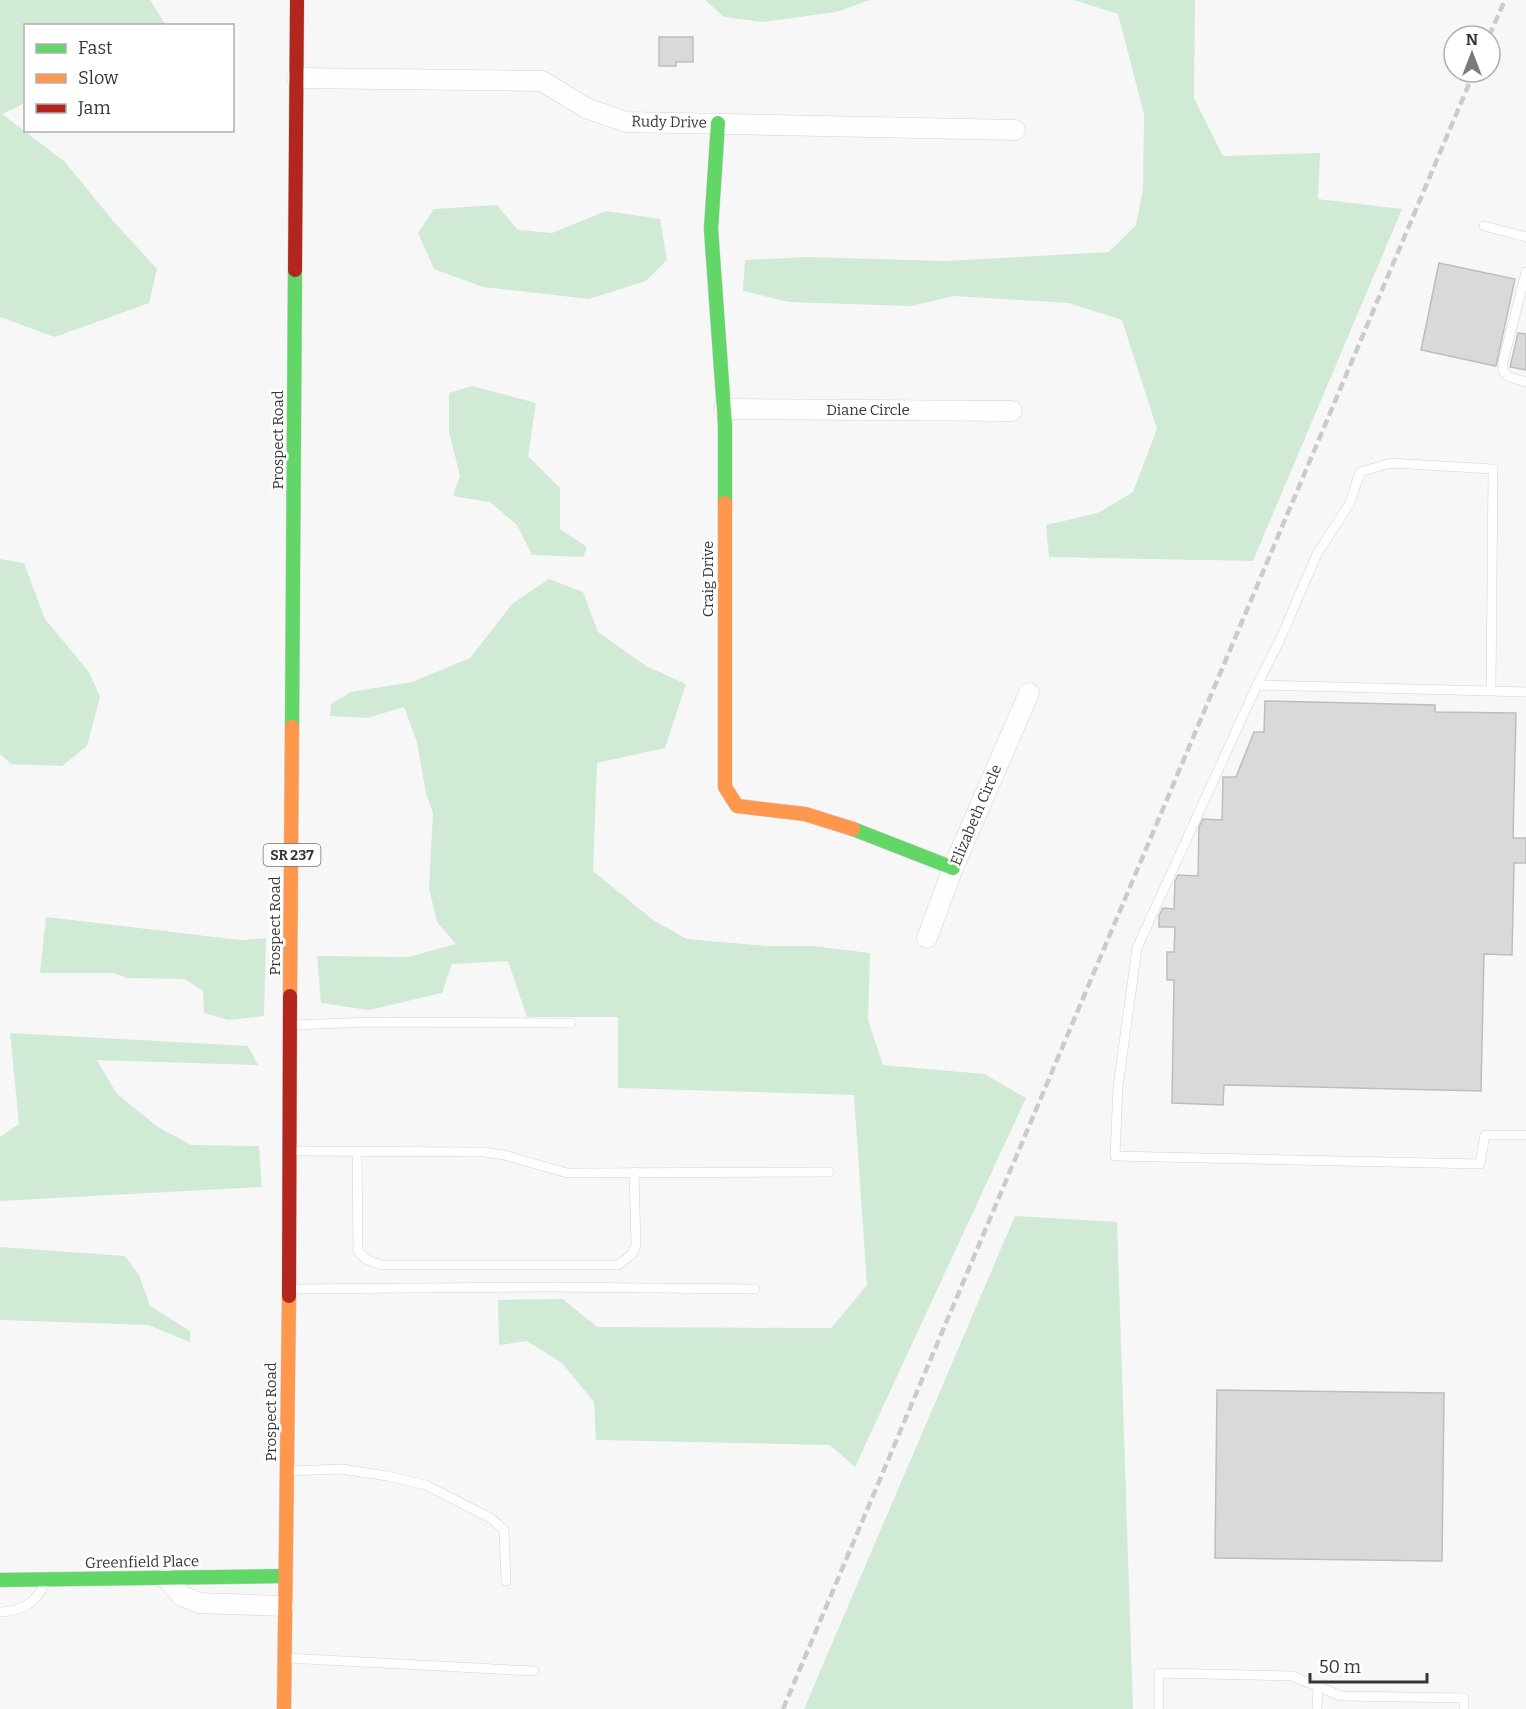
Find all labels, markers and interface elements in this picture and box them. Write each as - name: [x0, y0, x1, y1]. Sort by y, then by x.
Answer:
- legend: [24, 24, 234, 132]
- north arrow: [1442, 24, 1502, 84]
- text: N: [1466, 30, 1478, 49]
- text: Fast: [78, 37, 113, 59]
- text: Slow: [78, 67, 119, 89]
- text: Jam: [77, 97, 111, 119]
- street label: Rudy Drive: [631, 112, 707, 132]
- street label: Prospect Road: [269, 390, 287, 490]
- street label: Diane Circle: [826, 401, 910, 419]
- street label: Craig Drive: [699, 541, 717, 617]
- street label: Elizabeth Circle: [947, 762, 1005, 868]
- road number: SR 237: [264, 844, 320, 866]
- street label: Prospect Road: [266, 876, 284, 976]
- street label: Prospect Road: [262, 1362, 280, 1462]
- street label: Greenfield Place: [85, 1552, 199, 1572]
- scale bar: [1310, 1646, 1427, 1684]
- text: 50 m: [1319, 1656, 1361, 1678]

